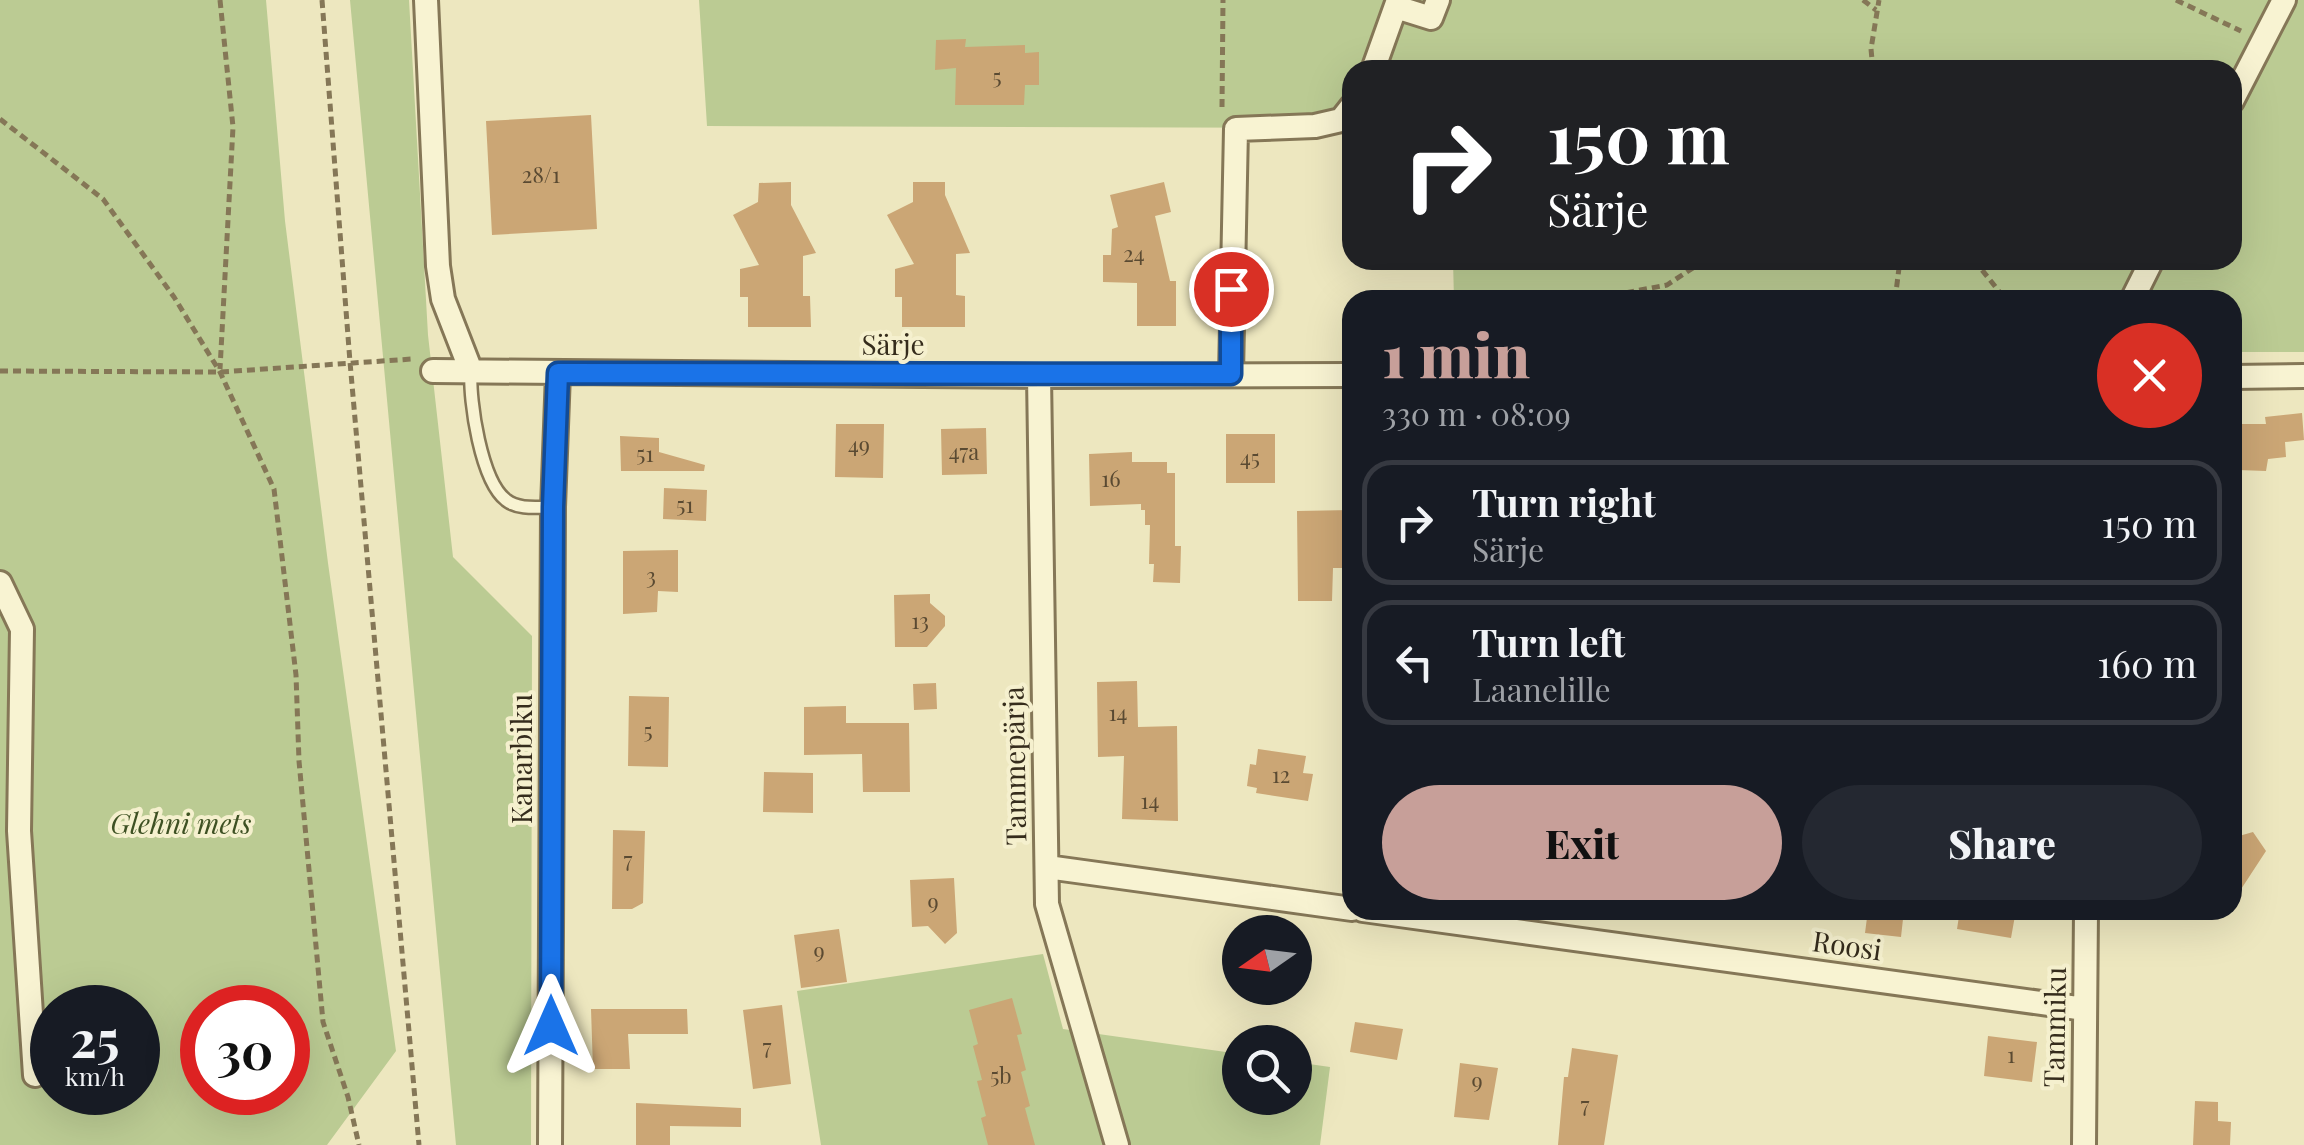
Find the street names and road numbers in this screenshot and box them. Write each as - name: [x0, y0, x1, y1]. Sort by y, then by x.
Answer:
- street label: Särje: [861, 325, 925, 362]
- street label: Tammepärja: [994, 686, 1033, 846]
- street label: Kanarbiku: [502, 694, 539, 824]
- street label: Roosi: [1810, 921, 1884, 968]
- street label: Tammiku: [2034, 966, 2073, 1088]

